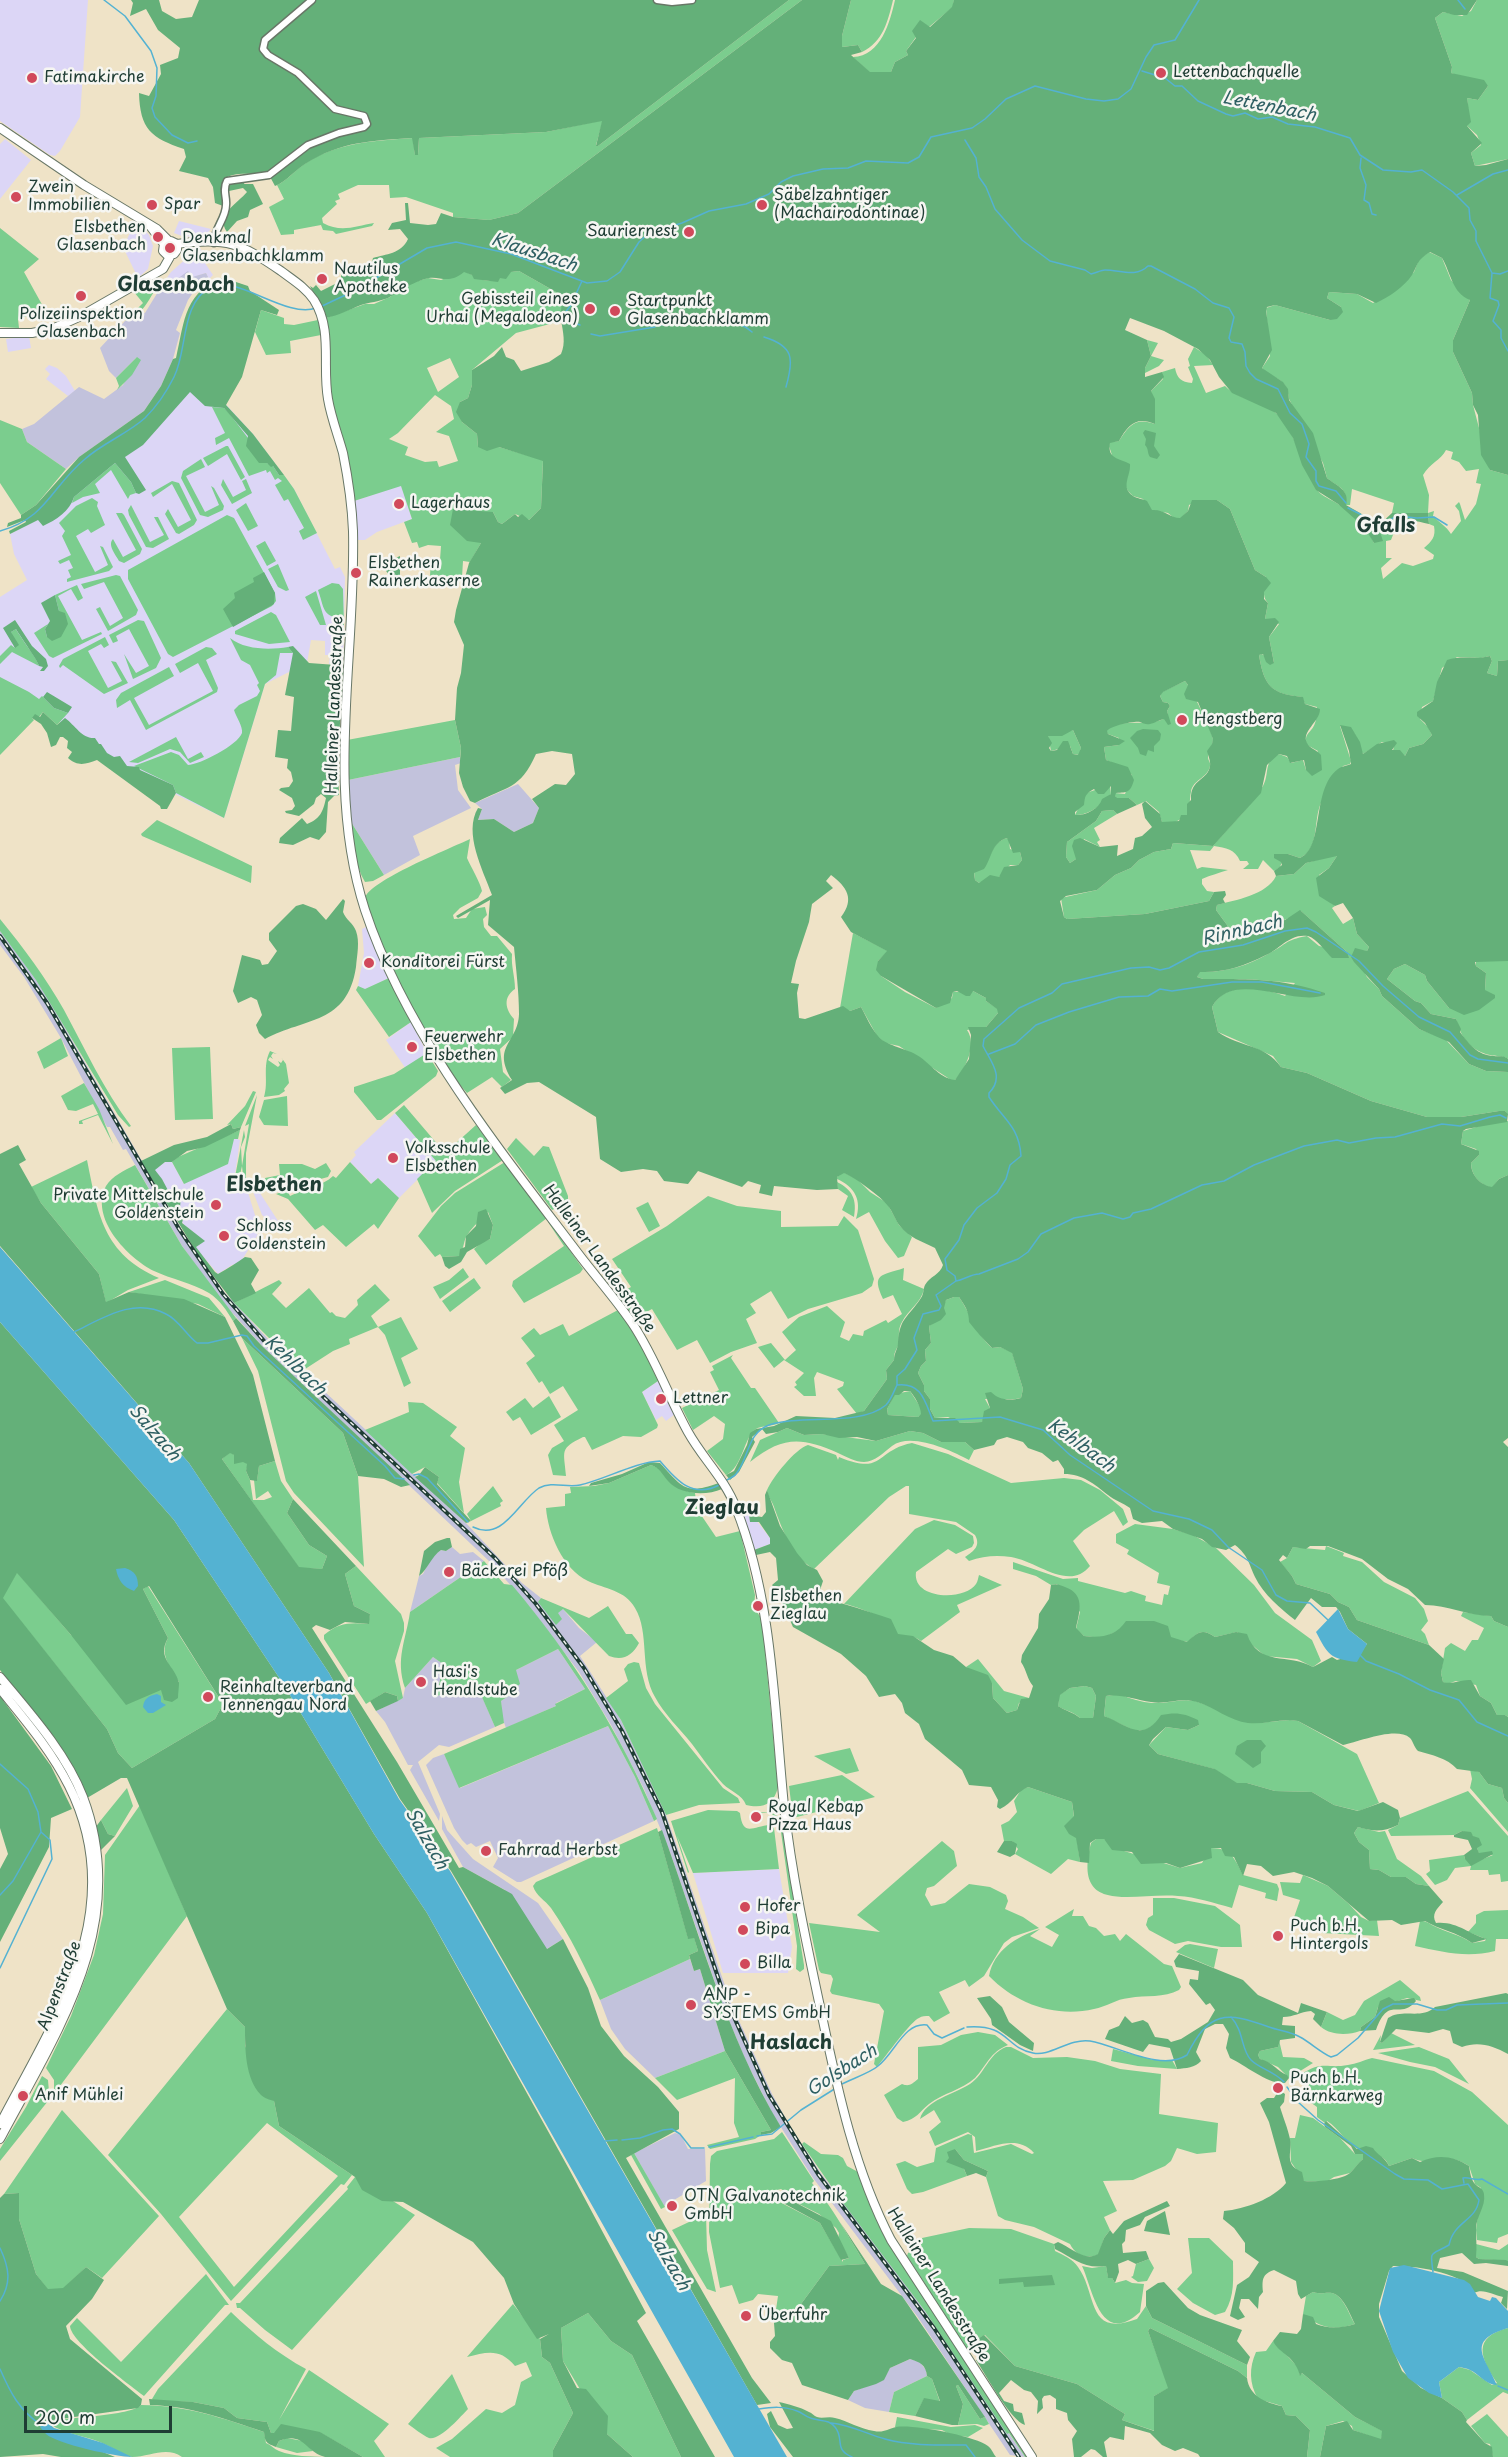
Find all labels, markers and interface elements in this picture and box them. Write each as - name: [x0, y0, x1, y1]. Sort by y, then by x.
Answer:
- place label: Lettenbachquelle: [1173, 63, 1300, 83]
- marker: Lettenbachquelle: [1154, 66, 1168, 80]
- place label: Fatimakirche: [44, 68, 144, 88]
- marker: Fatimakirche: [25, 71, 39, 85]
- water label: Lettenbach: [1221, 87, 1317, 127]
- place label: Zwein Immobilien: [28, 178, 111, 216]
- place label: Säbelzahntiger (Machairodontinae): [774, 186, 926, 224]
- marker: Zwein Immobilien: [9, 190, 23, 204]
- place label: Spar: [164, 195, 200, 215]
- marker: Spar: [145, 198, 159, 212]
- marker: Säbelzahntiger (Machairodontinae): [755, 198, 769, 212]
- place label: Elsbethen Glasenbach: [57, 218, 146, 256]
- place label: Sauriernest: [587, 222, 677, 242]
- marker: Sauriernest: [682, 225, 696, 239]
- place label: Denkmal Glasenbachklamm: [182, 229, 324, 267]
- water label: Klausbach: [489, 229, 579, 277]
- marker: Elsbethen Glasenbach: [151, 230, 165, 244]
- marker: Denkmal Glasenbachklamm: [163, 241, 177, 255]
- place label: Nautilus Apotheke: [334, 260, 407, 298]
- marker: Nautilus Apotheke: [315, 272, 329, 286]
- district label: Glasenbach: [117, 273, 235, 297]
- marker: Polizeiinspektion Glasenbach: [74, 289, 88, 303]
- place label: Gebissteil eines Urhai (Megalodeon): [426, 290, 578, 328]
- place label: Startpunkt Glasenbachklamm: [627, 292, 769, 330]
- marker: Gebissteil eines Urhai (Megalodeon): [583, 302, 597, 316]
- marker: Startpunkt Glasenbachklamm: [608, 304, 622, 318]
- place label: Polizeiinspektion Glasenbach: [19, 305, 143, 343]
- place label: Lagerhaus: [411, 494, 490, 514]
- marker: Lagerhaus: [392, 497, 406, 511]
- district label: Gfalls: [1357, 514, 1415, 538]
- place label: Elsbethen Rainerkaserne: [368, 554, 480, 592]
- marker: Elsbethen Rainerkaserne: [349, 566, 363, 580]
- street label: Halleiner Landesstraße: [322, 616, 348, 794]
- place label: Hengstberg: [1194, 710, 1282, 730]
- marker: Hengstberg: [1175, 713, 1189, 727]
- water label: Rinnbach: [1200, 911, 1284, 951]
- place label: Konditorei Fürst: [381, 953, 505, 973]
- marker: Konditorei Fürst: [362, 956, 376, 970]
- place label: Feuerwehr Elsbethen: [424, 1028, 504, 1066]
- marker: Feuerwehr Elsbethen: [405, 1040, 419, 1054]
- place label: Volksschule Elsbethen: [405, 1139, 491, 1177]
- marker: Volksschule Elsbethen: [386, 1151, 400, 1165]
- district label: Elsbethen: [226, 1173, 322, 1197]
- street label: Halleiner Landesstraße: [539, 1181, 659, 1337]
- place label: Private Mittelschule Goldenstein: [53, 1186, 204, 1224]
- marker: Private Mittelschule Goldenstein: [209, 1198, 223, 1212]
- place label: Schloss Goldenstein: [236, 1217, 326, 1255]
- marker: Schloss Goldenstein: [217, 1229, 231, 1243]
- water label: Kehlbach: [260, 1331, 330, 1401]
- place label: Lettner: [673, 1389, 728, 1409]
- marker: Lettner: [654, 1392, 668, 1406]
- water label: Salzach: [124, 1401, 184, 1465]
- water label: Kehlbach: [1043, 1415, 1119, 1477]
- district label: Zieglau: [685, 1496, 759, 1520]
- place label: Bäckerei Pföß: [461, 1562, 568, 1582]
- marker: Bäckerei Pföß: [442, 1565, 456, 1579]
- place label: Elsbethen Zieglau: [770, 1587, 842, 1625]
- marker: Elsbethen Zieglau: [751, 1599, 765, 1613]
- place label: Hasi's Hendlstube: [433, 1663, 518, 1701]
- marker: Hasi's Hendlstube: [414, 1675, 428, 1689]
- place label: Reinhalteverband Tennengau Nord: [220, 1678, 353, 1716]
- marker: Reinhalteverband Tennengau Nord: [201, 1690, 215, 1704]
- place label: Royal Kebap Pizza Haus: [768, 1798, 864, 1836]
- water label: Salzach: [400, 1804, 452, 1874]
- marker: Royal Kebap Pizza Haus: [749, 1810, 763, 1824]
- place label: Fahrrad Herbst: [498, 1841, 618, 1861]
- marker: Fahrrad Herbst: [479, 1844, 493, 1858]
- place label: Hofer: [757, 1897, 800, 1917]
- marker: Hofer: [738, 1900, 752, 1914]
- place label: Puch b.H. Hintergols: [1290, 1917, 1368, 1955]
- place label: Bipa: [755, 1920, 790, 1940]
- marker: Bipa: [736, 1923, 750, 1937]
- marker: Puch b.H. Hintergols: [1271, 1929, 1285, 1943]
- street label: Alpenstraße: [34, 1939, 86, 2033]
- place label: Billa: [757, 1954, 791, 1974]
- marker: Billa: [738, 1957, 752, 1971]
- place label: ANP - SYSTEMS GmbH: [703, 1986, 831, 2024]
- marker: ANP - SYSTEMS GmbH: [684, 1998, 698, 2012]
- district label: Haslach: [750, 2031, 832, 2055]
- water label: Golsbach: [803, 2040, 881, 2102]
- place label: Puch b.H. Bärnkarweg: [1290, 2069, 1383, 2107]
- marker: Puch b.H. Bärnkarweg: [1271, 2081, 1285, 2095]
- place label: Anif Mühlei: [35, 2086, 124, 2106]
- marker: Anif Mühlei: [16, 2089, 30, 2103]
- place label: OTN Galvanotechnik GmbH: [684, 2187, 846, 2225]
- marker: OTN Galvanotechnik GmbH: [665, 2199, 679, 2213]
- street label: Halleiner Landesstraße: [883, 2204, 993, 2366]
- water label: Salzach: [642, 2225, 694, 2295]
- place label: Überfuhr: [758, 2306, 827, 2326]
- marker: Überfuhr: [739, 2309, 753, 2323]
- scale bar: [27, 2394, 176, 2432]
- text: 200 m: [35, 2403, 95, 2430]

